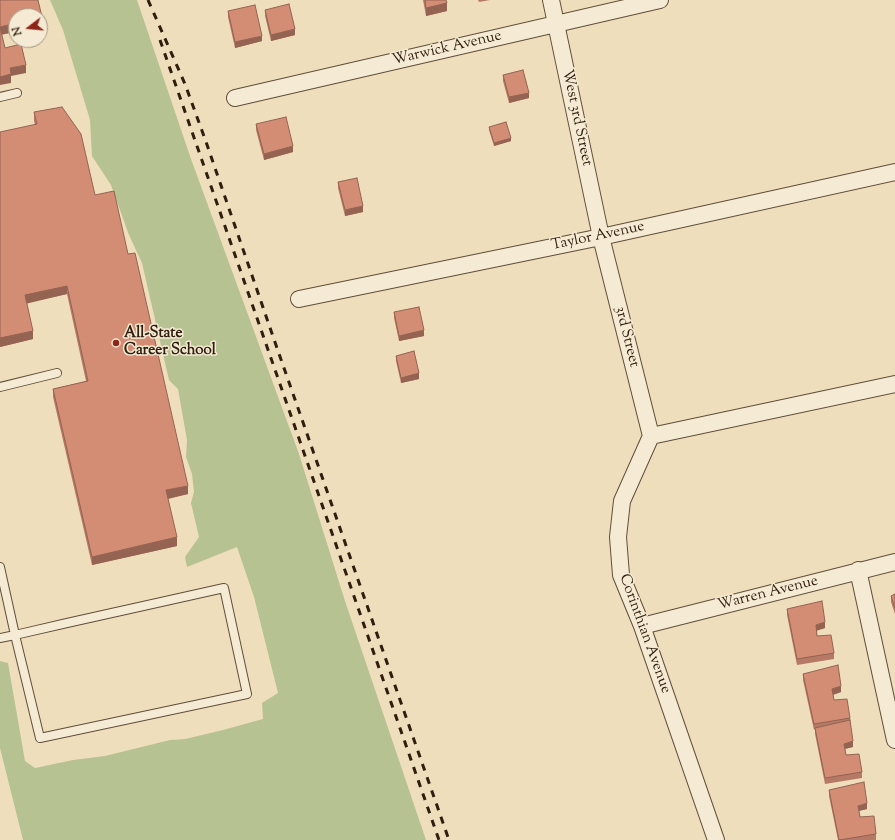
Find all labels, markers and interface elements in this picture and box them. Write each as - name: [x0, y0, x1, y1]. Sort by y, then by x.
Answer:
- north arrow: [8, 8, 48, 48]
- text: N: [9, 25, 26, 37]
- street label: Warwick Avenue: [391, 28, 503, 70]
- street label: West 3rd Street: [557, 68, 595, 168]
- street label: Taylor Avenue: [550, 218, 646, 256]
- street label: 3rd Street: [610, 305, 642, 369]
- place label: All-State Career School: [124, 325, 216, 360]
- marker: All-State Career School: [111, 338, 121, 348]
- street label: Corinthian Avenue: [614, 572, 674, 696]
- street label: Warren Avenue: [716, 573, 820, 615]

